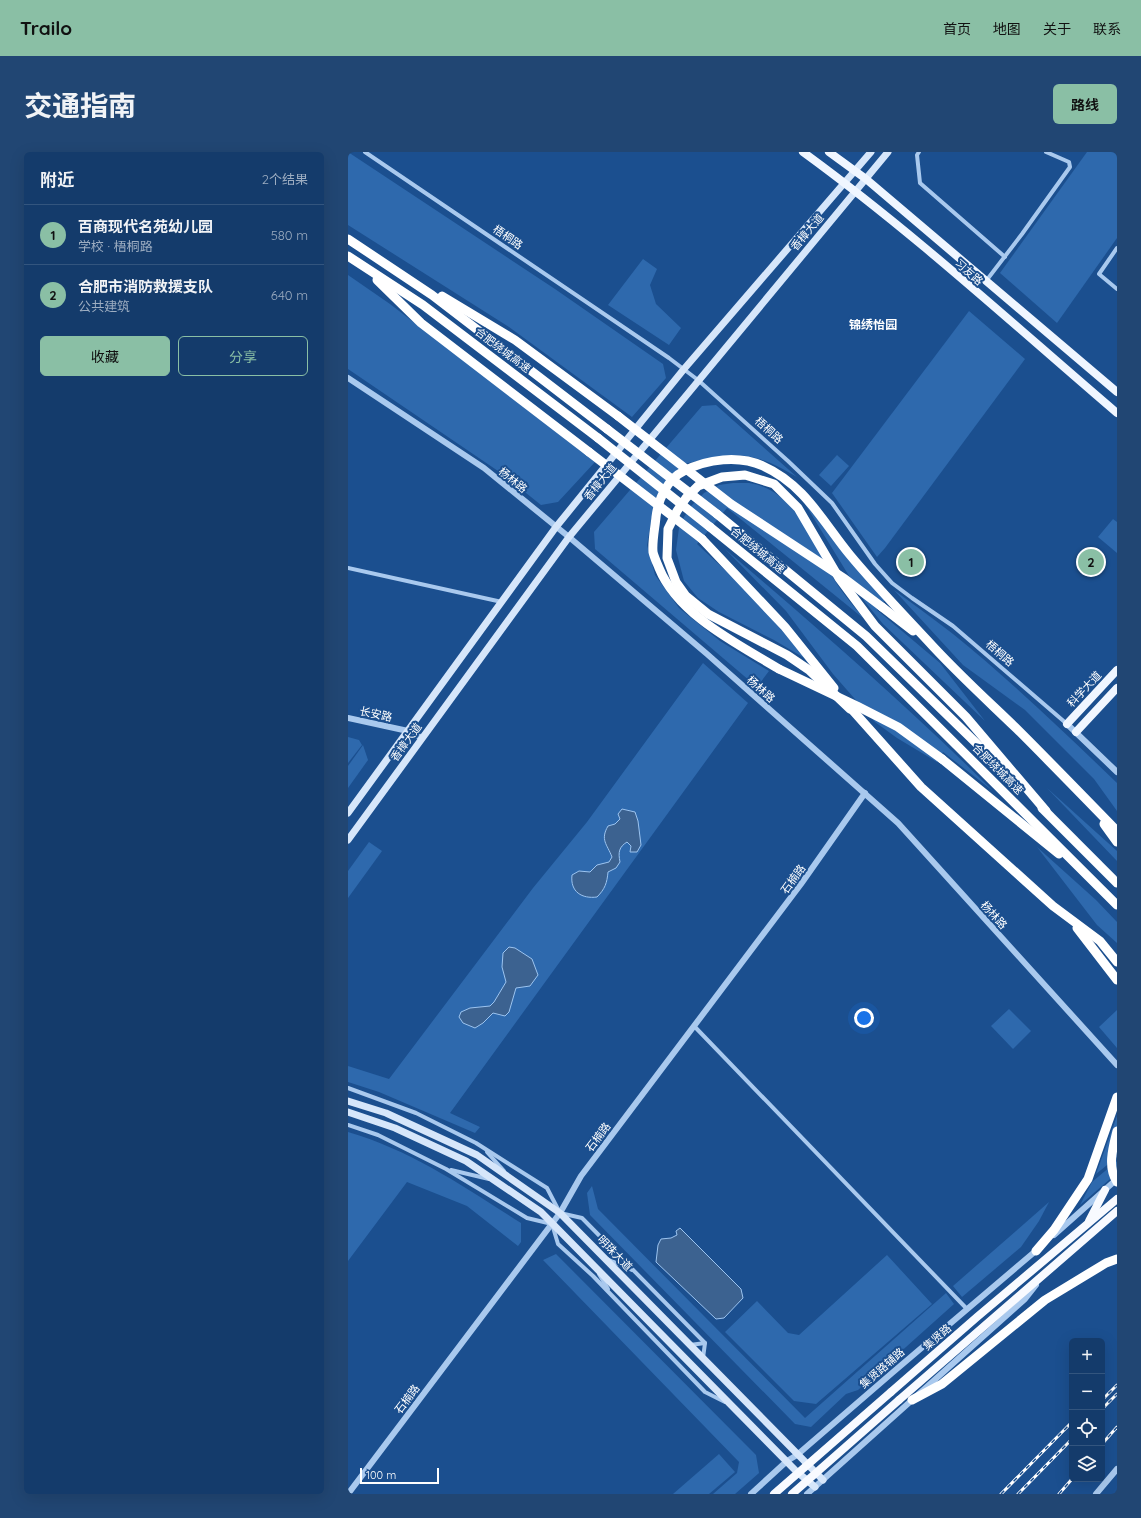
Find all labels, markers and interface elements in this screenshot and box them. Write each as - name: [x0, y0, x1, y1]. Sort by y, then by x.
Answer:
- text: Trailo: [20, 16, 72, 40]
- text: 首页: [943, 20, 971, 38]
- text: 地图: [993, 20, 1021, 38]
- text: 关于: [1043, 20, 1071, 38]
- text: 联系: [1093, 20, 1121, 38]
- button: 路线: [1053, 84, 1117, 124]
- text: 交通指南: [24, 88, 136, 123]
- text: 附近: [40, 169, 74, 190]
- text: 2个结果: [262, 171, 308, 187]
- street label: 香樟大道: [787, 211, 827, 253]
- text: 百商现代名苑幼儿园: [78, 217, 213, 236]
- street label: 梧桐路: [490, 222, 526, 252]
- text: 1: [50, 227, 56, 243]
- text: 580 m: [271, 227, 308, 243]
- text: 学校 · 梧桐路: [78, 238, 153, 254]
- street label: 习友路: [952, 256, 986, 288]
- text: 合肥市消防救援支队: [78, 277, 213, 296]
- text: 2: [49, 287, 57, 303]
- text: 640 m: [271, 287, 308, 303]
- text: 公共建筑: [78, 298, 130, 314]
- district label: 锦绣怡园: [849, 317, 897, 332]
- street label: 合肥绕城高速: [472, 325, 534, 375]
- button: 收藏: [40, 336, 170, 376]
- button: 分享: [178, 336, 308, 376]
- street label: 梧桐路: [752, 414, 786, 446]
- street label: 香樟大道: [581, 460, 619, 504]
- street label: 杨林路: [496, 464, 530, 496]
- street label: 合肥绕城高速: [728, 524, 788, 576]
- pin: 1: [898, 547, 924, 577]
- pin: 2: [1078, 547, 1104, 577]
- street label: 梧桐路: [983, 637, 1017, 669]
- street label: 科学大道: [1064, 668, 1104, 710]
- street label: 杨林路: [744, 673, 778, 705]
- street label: 长安路: [358, 704, 394, 724]
- street label: 香樟大道: [387, 720, 425, 764]
- street label: 合肥绕城高速: [970, 741, 1026, 797]
- street label: 石楠路: [778, 862, 808, 896]
- street label: 杨林路: [978, 898, 1010, 932]
- your location: [854, 1008, 874, 1028]
- street label: 石楠路: [582, 1120, 614, 1154]
- street label: 明珠大道: [595, 1232, 635, 1274]
- street label: 集贤路: [920, 1321, 954, 1353]
- map controls: [1069, 1338, 1105, 1482]
- button: +: [1069, 1338, 1105, 1374]
- street label: 集贤路辅路: [857, 1345, 907, 1391]
- button: −: [1069, 1374, 1105, 1410]
- street label: 石楠路: [391, 1382, 423, 1416]
- button: locate: [1069, 1410, 1105, 1446]
- button: layers: [1069, 1446, 1105, 1482]
- scale bar: [360, 1466, 439, 1485]
- text: 100 m: [366, 1468, 396, 1482]

